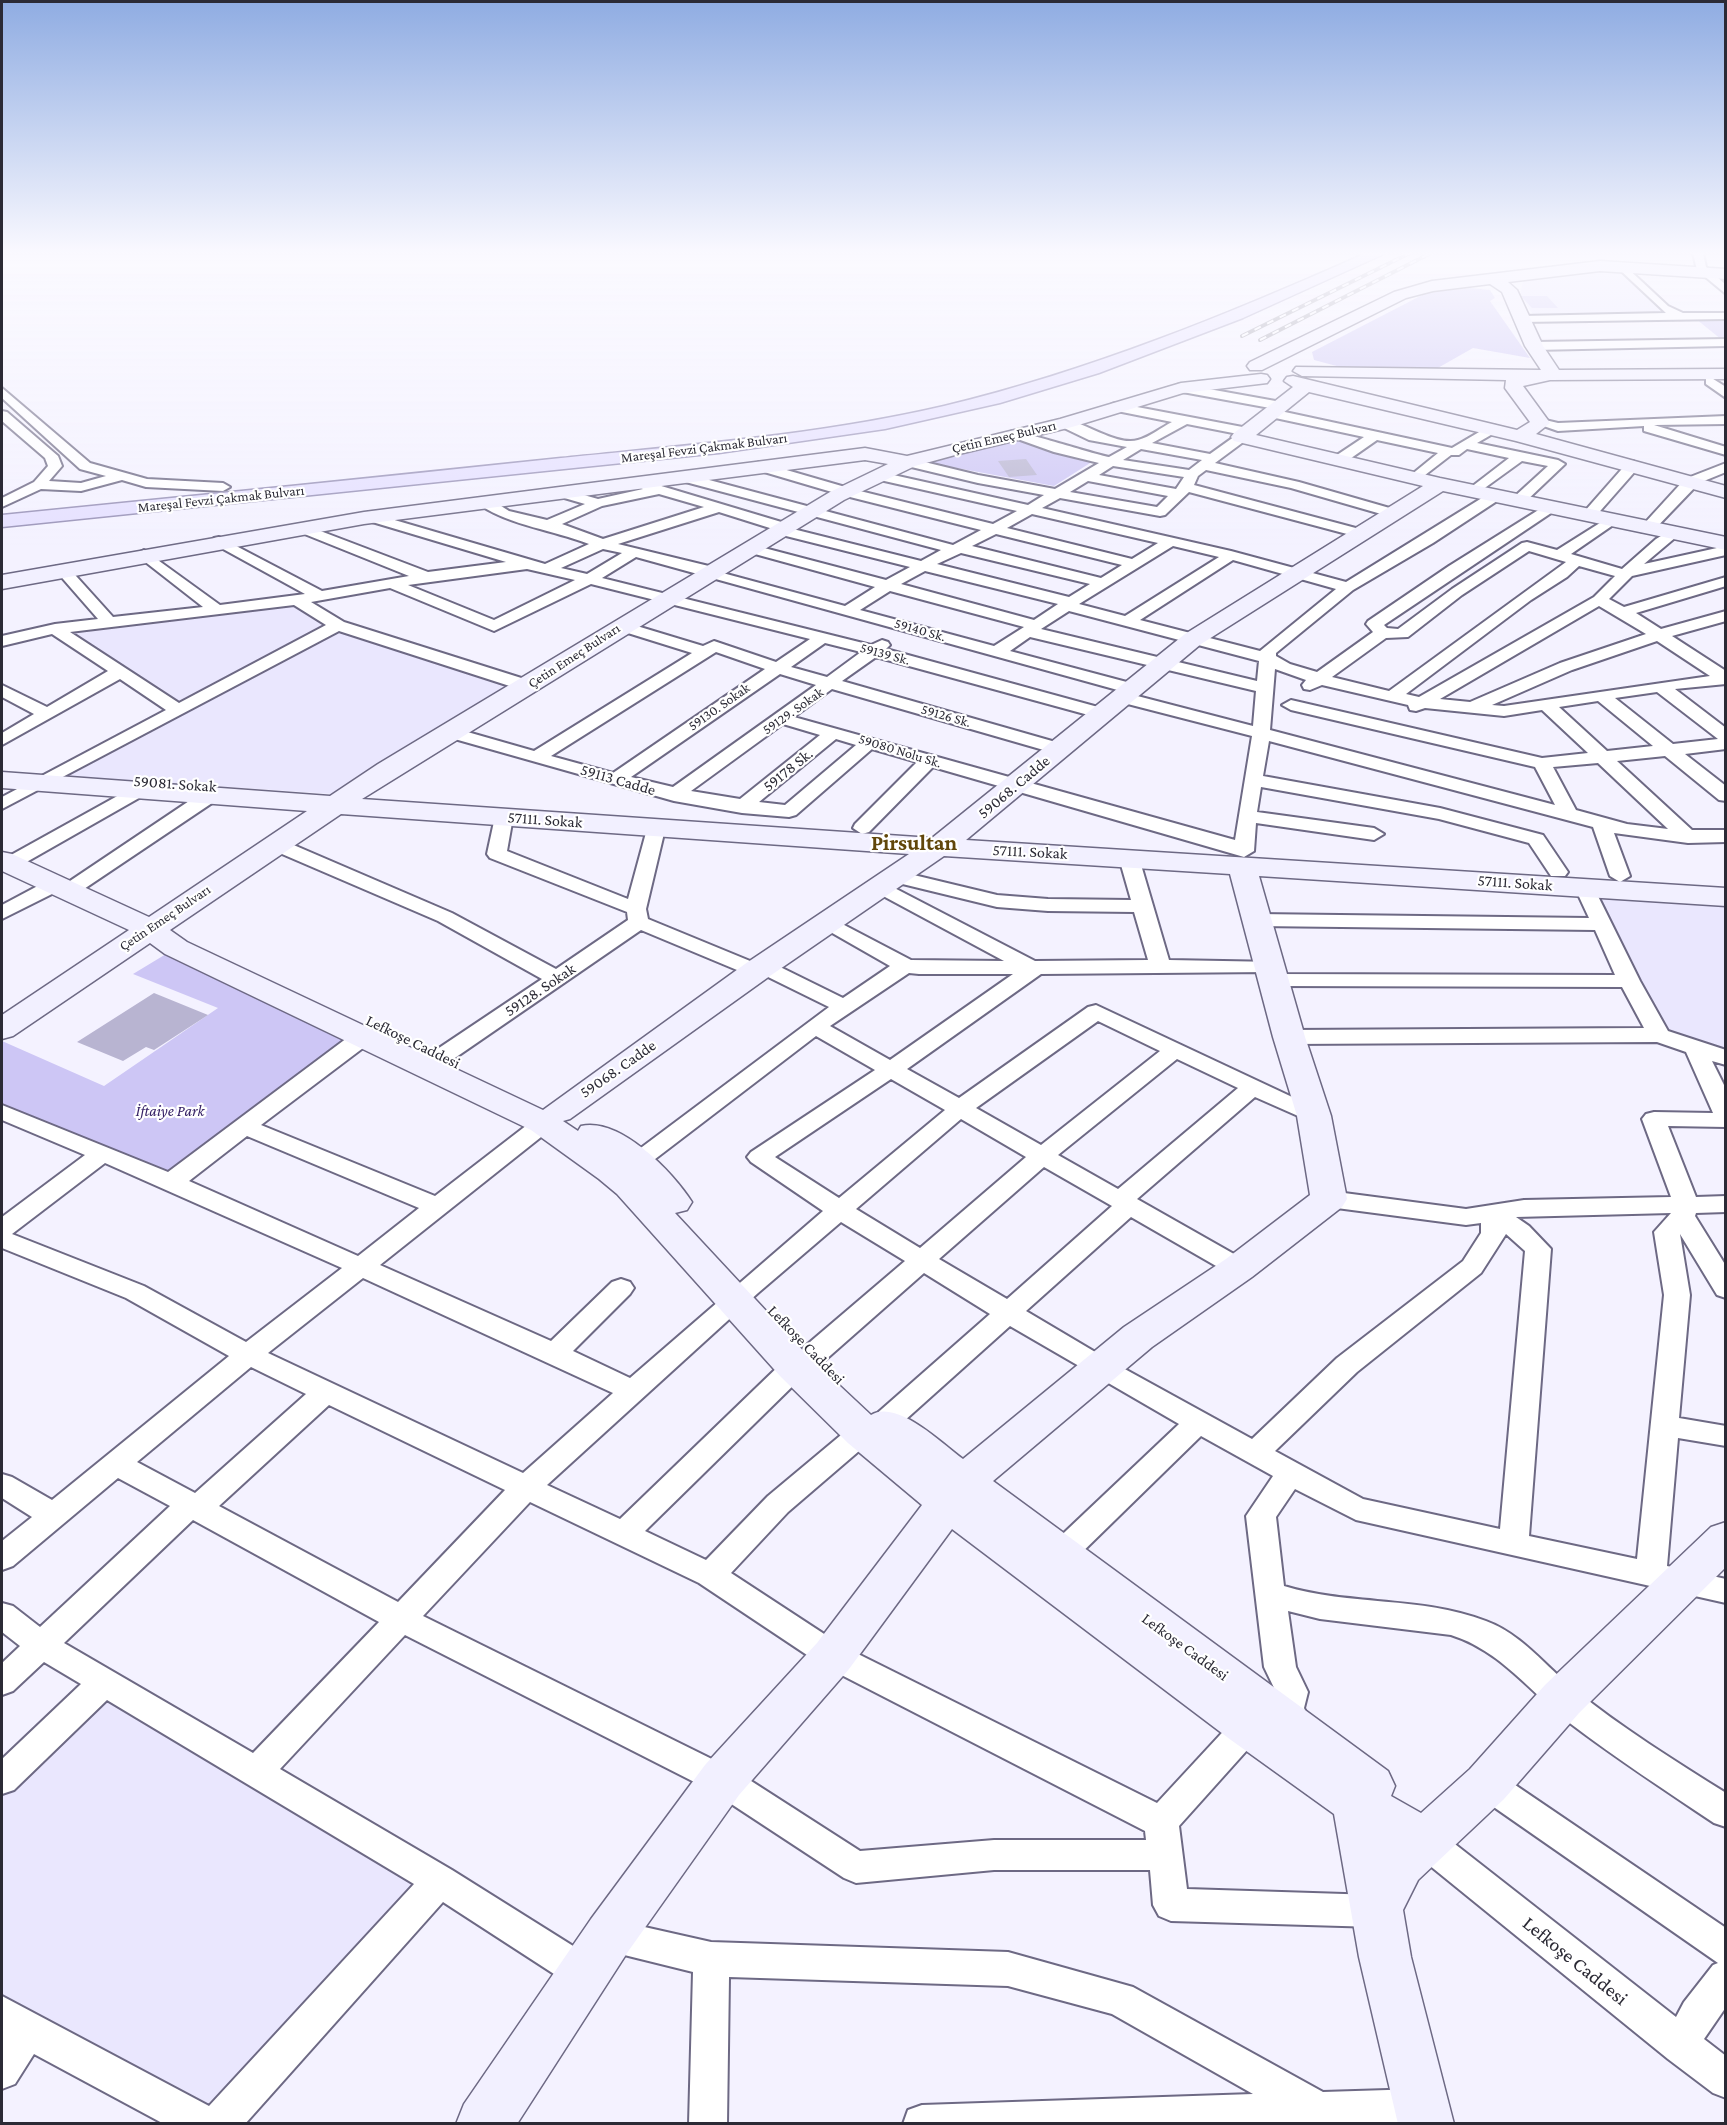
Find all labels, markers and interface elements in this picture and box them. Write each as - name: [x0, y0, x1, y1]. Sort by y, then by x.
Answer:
- street label: Çetin Emeç Bulvarı: [950, 417, 1058, 457]
- street label: Mareşal Fevzi Çakmak Bulvarı: [620, 429, 788, 467]
- street label: Mareşal Fevzi Çakmak Bulvarı: [137, 482, 305, 516]
- street label: 59140 Sk.: [892, 615, 948, 645]
- street label: Çetin Emeç Bulvarı: [525, 620, 623, 692]
- street label: 59139 Sk.: [858, 639, 912, 669]
- street label: 59130. Sokak: [685, 680, 753, 734]
- street label: 59129. Sokak: [759, 684, 827, 738]
- street label: 59126 Sk.: [919, 701, 973, 731]
- street label: 59080 Nolu Sk.: [856, 730, 944, 772]
- street label: 59178 Sk.: [759, 744, 817, 796]
- street label: 59068. Cadde: [974, 751, 1054, 823]
- street label: 59113 Cadde: [578, 760, 658, 800]
- street label: 59081. Sokak: [133, 772, 217, 796]
- street label: 57111. Sokak: [507, 808, 583, 832]
- district label: Pirsultan: [871, 830, 957, 856]
- street label: 57111. Sokak: [992, 840, 1068, 864]
- street label: 57111. Sokak: [1477, 871, 1553, 895]
- street label: Çetin Emeç Bulvarı: [116, 881, 214, 955]
- street label: 59128. Sokak: [501, 959, 579, 1021]
- street label: Lefkoşe Caddesi: [363, 1011, 463, 1073]
- street label: 59068. Cadde: [576, 1036, 660, 1102]
- park label: İftaiye Park: [136, 1101, 204, 1121]
- street label: Lefkoşe Caddesi: [763, 1301, 849, 1389]
- street label: Lefkoşe Caddesi: [1138, 1609, 1232, 1685]
- street label: Lefkoşe Caddesi: [1518, 1911, 1632, 2011]

